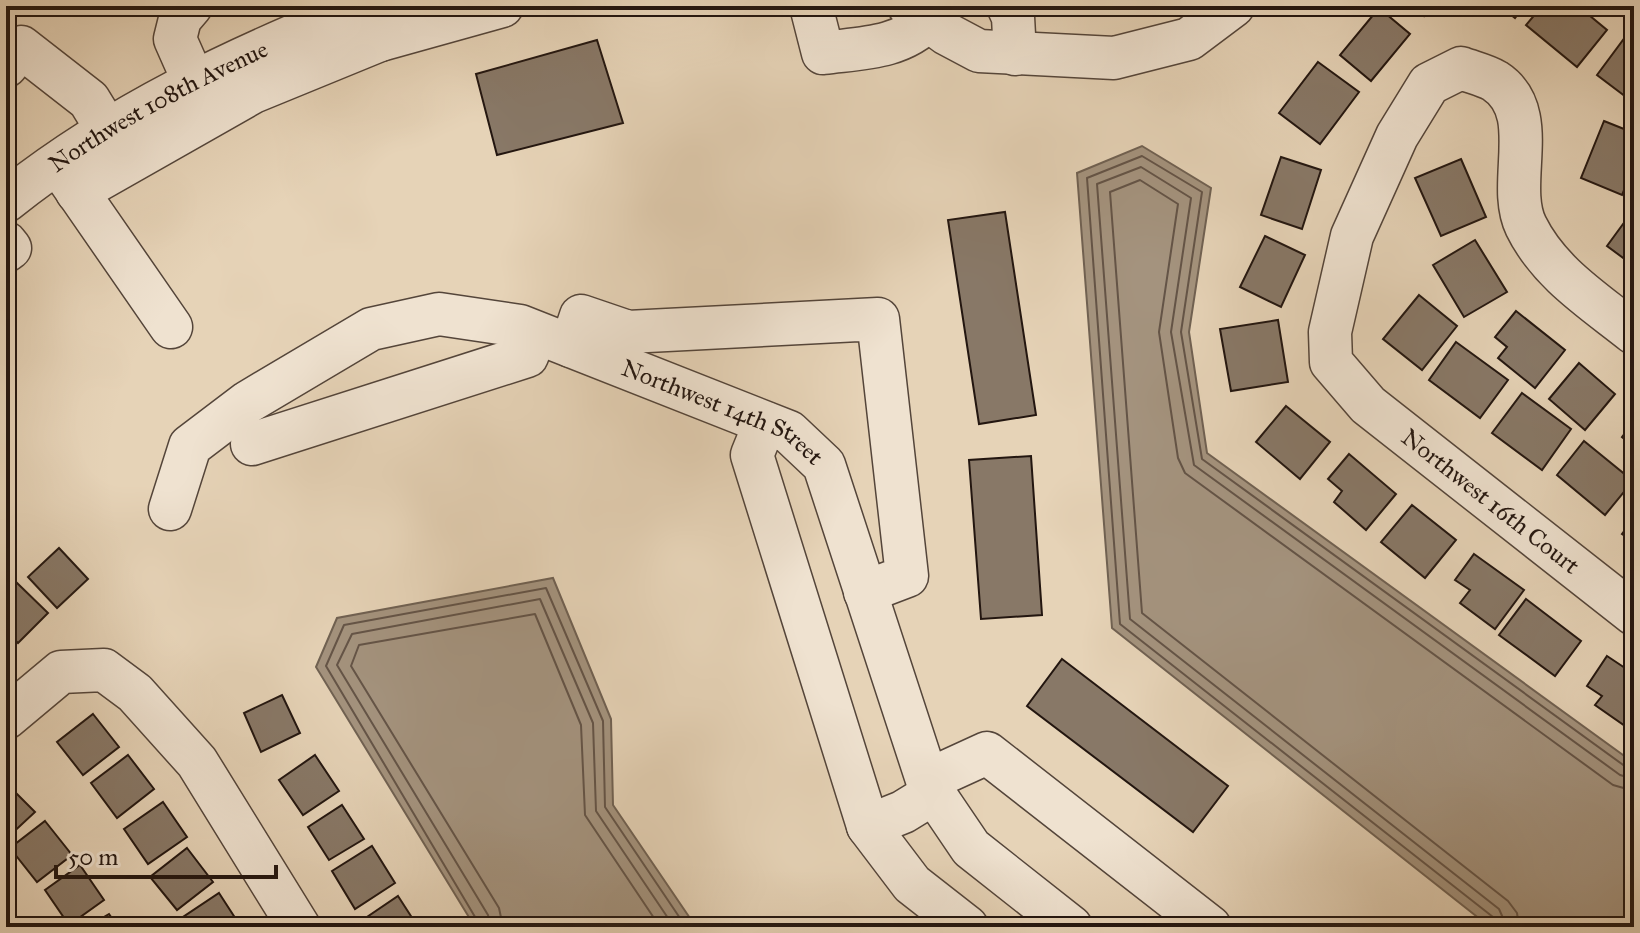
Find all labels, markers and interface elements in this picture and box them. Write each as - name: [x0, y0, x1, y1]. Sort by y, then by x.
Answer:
- street label: Northwest 108th Avenue: [43, 34, 273, 179]
- street label: Northwest 14th Street: [617, 353, 830, 472]
- street label: Northwest 16th Court: [1395, 422, 1586, 581]
- scale bar: [56, 829, 276, 879]
- text: 50 m: [68, 842, 118, 872]

